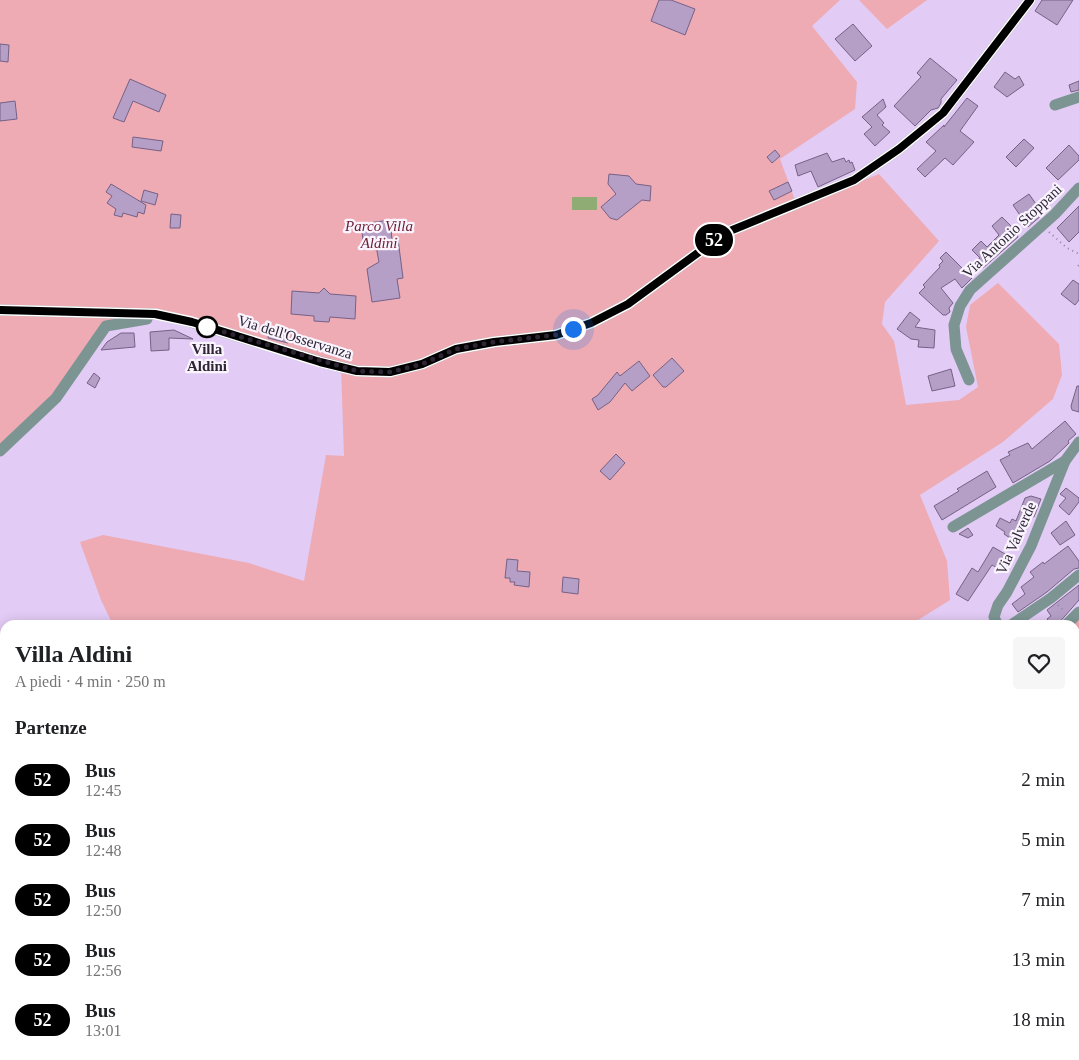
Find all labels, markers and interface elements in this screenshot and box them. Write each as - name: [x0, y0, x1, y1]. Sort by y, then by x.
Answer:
- street label: Via Antonio Stoppani: [959, 181, 1065, 281]
- park label: Parco Villa Aldini: [344, 218, 413, 251]
- line badge: 52: [692, 224, 736, 256]
- text: 52: [705, 230, 723, 250]
- street label: Via dell'Osservanza: [236, 312, 354, 362]
- marker: Villa Aldini: [196, 316, 218, 338]
- your location: [561, 317, 586, 342]
- place label: Villa Aldini: [187, 341, 227, 374]
- street label: Via Valverde: [993, 499, 1039, 577]
- button: heart: [1013, 637, 1065, 689]
- text: Villa Aldini: [15, 641, 132, 667]
- text: A piedi · 4 min · 250 m: [15, 673, 166, 690]
- text: Partenze: [15, 717, 87, 738]
- text: Bus: [85, 760, 116, 781]
- text: 2 min: [1021, 769, 1065, 790]
- text: 52: [34, 770, 52, 790]
- text: 12:45: [85, 782, 121, 799]
- text: Bus: [85, 820, 116, 841]
- text: 5 min: [1021, 829, 1065, 850]
- text: 52: [34, 830, 52, 850]
- text: 12:48: [85, 842, 121, 859]
- text: Bus: [85, 880, 116, 901]
- text: 7 min: [1021, 889, 1065, 910]
- text: 52: [34, 890, 52, 910]
- text: 12:50: [85, 902, 121, 919]
- text: Bus: [85, 940, 116, 961]
- text: 13 min: [1012, 949, 1065, 970]
- text: 52: [34, 950, 52, 970]
- text: 12:56: [85, 962, 121, 979]
- text: Bus: [85, 1000, 116, 1021]
- text: 18 min: [1012, 1009, 1065, 1030]
- text: 52: [34, 1010, 52, 1030]
- text: 13:01: [85, 1022, 121, 1039]

